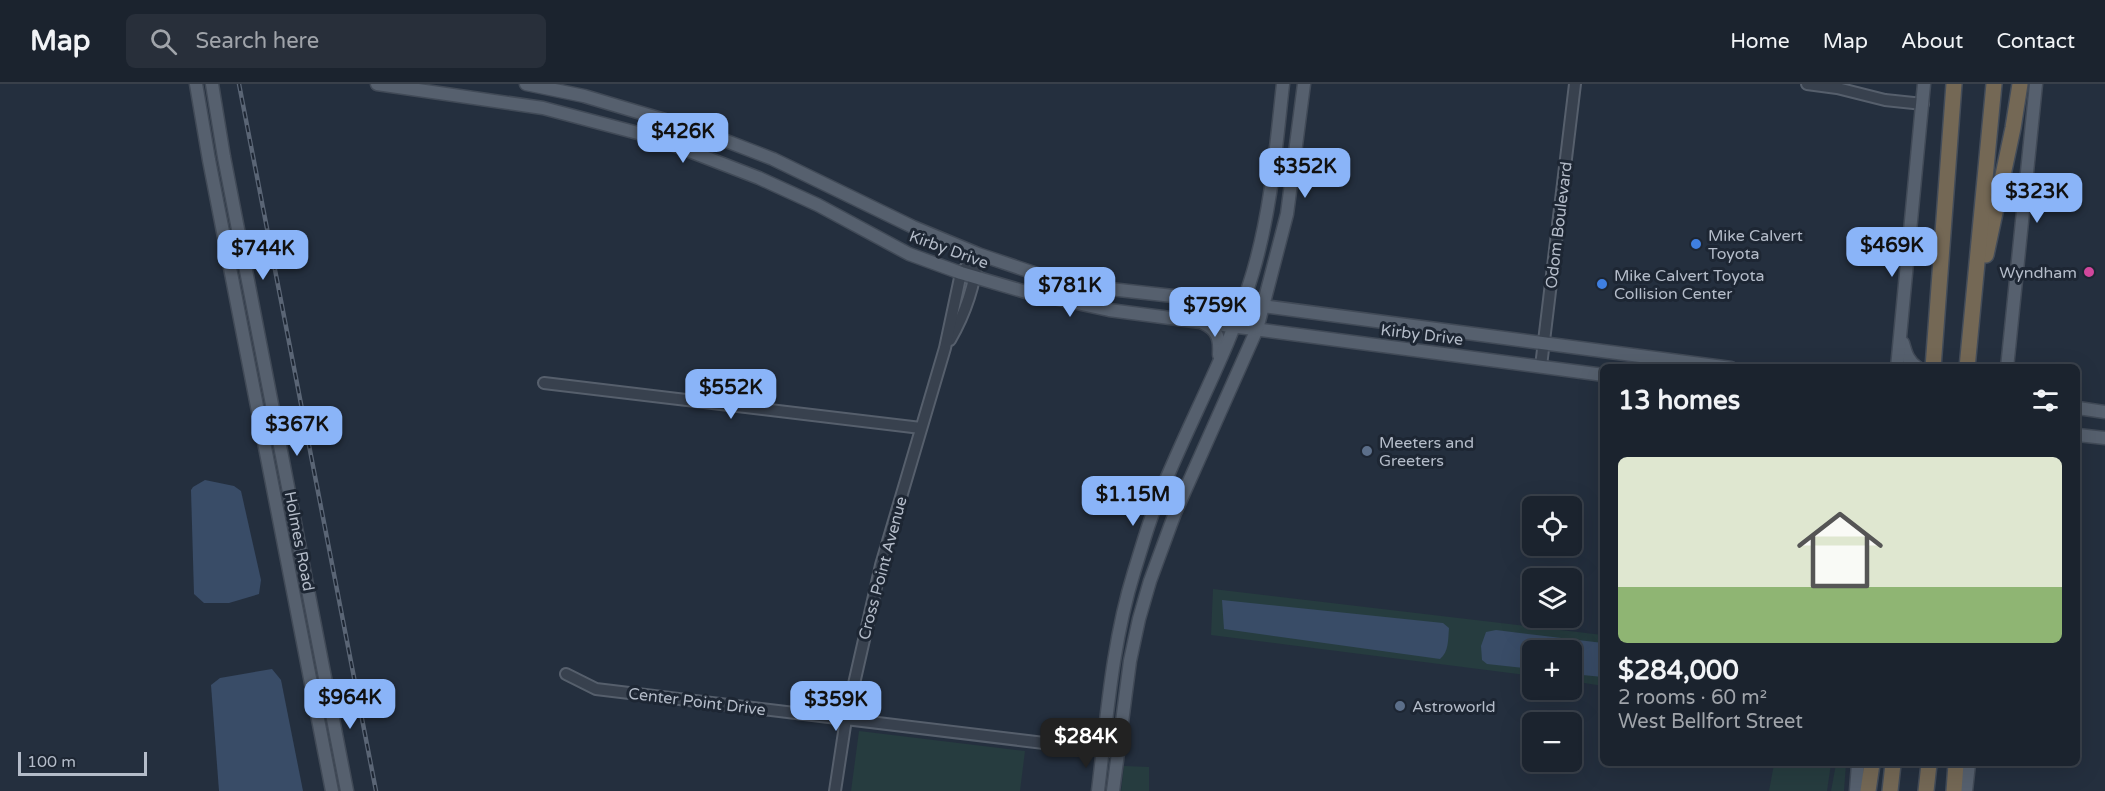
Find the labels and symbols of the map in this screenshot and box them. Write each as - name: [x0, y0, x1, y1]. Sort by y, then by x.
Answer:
- pin: $426K: [641, 113, 725, 164]
- pin: $352K: [1263, 148, 1347, 199]
- street label: Odom Boulevard: [1541, 160, 1577, 290]
- pin: $323K: [1995, 173, 2079, 224]
- street label: Kirby Drive: [906, 226, 991, 274]
- place label: Mike Calvert Toyota: [1708, 226, 1803, 264]
- pin: $469K: [1850, 227, 1934, 278]
- pin: $744K: [221, 230, 305, 281]
- marker: Mike Calvert Toyota: [1689, 237, 1703, 251]
- place label: Wyndham: [1999, 263, 2077, 283]
- marker: Wyndham: [2082, 265, 2096, 279]
- place label: Mike Calvert Toyota Collision Center: [1614, 266, 1765, 304]
- pin: $781K: [1028, 267, 1112, 318]
- marker: Mike Calvert Toyota Collision Center: [1595, 277, 1609, 291]
- pin: $759K: [1173, 287, 1257, 338]
- street label: Kirby Drive: [1379, 320, 1464, 350]
- pin: $552K: [689, 369, 773, 420]
- pin: $367K: [255, 406, 339, 457]
- place label: Meeters and Greeters: [1379, 433, 1474, 471]
- marker: Meeters and Greeters: [1360, 444, 1374, 458]
- pin: $1.15M: [1084, 476, 1182, 527]
- street label: Holmes Road: [280, 490, 319, 593]
- street label: Cross Point Avenue: [854, 494, 912, 642]
- pin: $964K: [308, 679, 392, 730]
- pin: $359K: [794, 681, 878, 732]
- street label: Center Point Drive: [627, 684, 767, 720]
- place label: Astroworld: [1412, 697, 1496, 717]
- marker: Astroworld: [1393, 699, 1407, 713]
- pin: $284K: [1044, 718, 1128, 769]
- scale bar: [18, 749, 147, 776]

